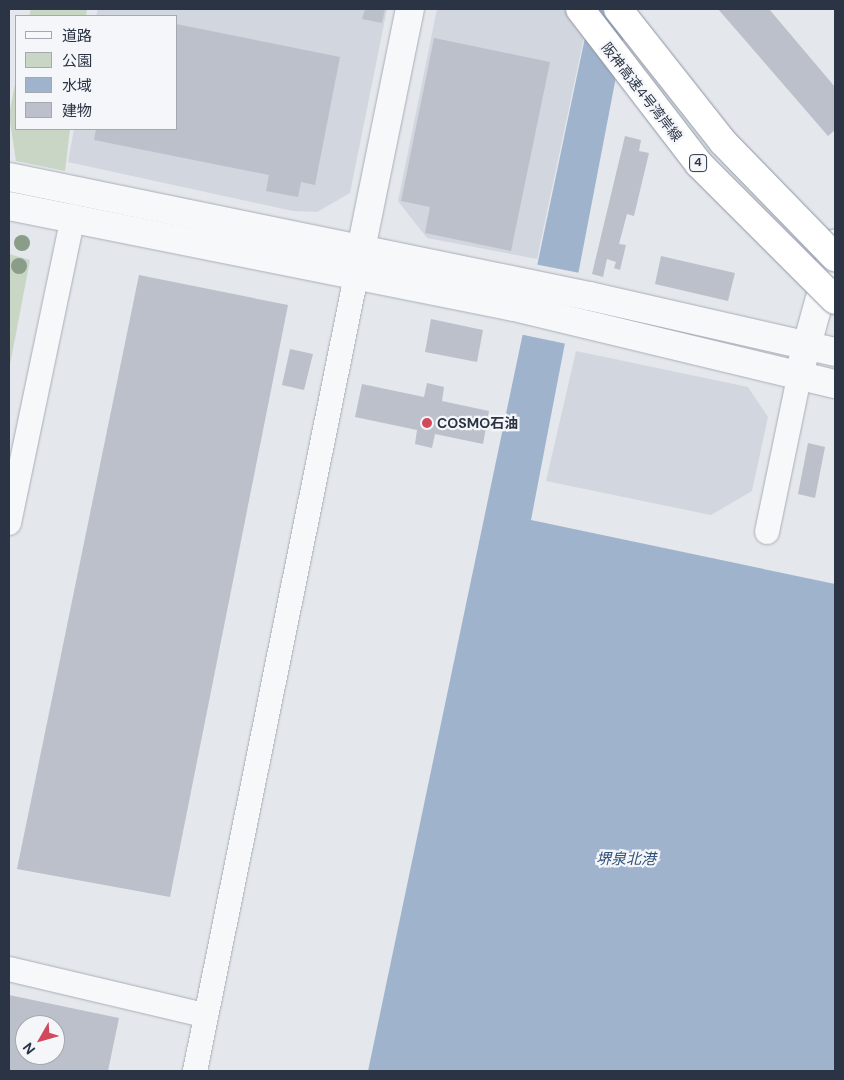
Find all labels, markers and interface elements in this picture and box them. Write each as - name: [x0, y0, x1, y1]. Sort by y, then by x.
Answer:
- legend: [15, 15, 178, 130]
- text: 道路: [62, 26, 92, 46]
- street label: 阪神高速4号湾岸線: [598, 39, 686, 145]
- text: 公園: [62, 51, 92, 71]
- text: 水域: [62, 76, 92, 96]
- text: 建物: [62, 101, 92, 121]
- road number: 4: [688, 154, 708, 172]
- place label: COSMO石油: [437, 415, 518, 431]
- marker: COSMO石油: [421, 417, 433, 429]
- water label: 堺泉北港: [596, 851, 656, 869]
- north arrow: [15, 1015, 65, 1065]
- text: N: [19, 1039, 39, 1058]

